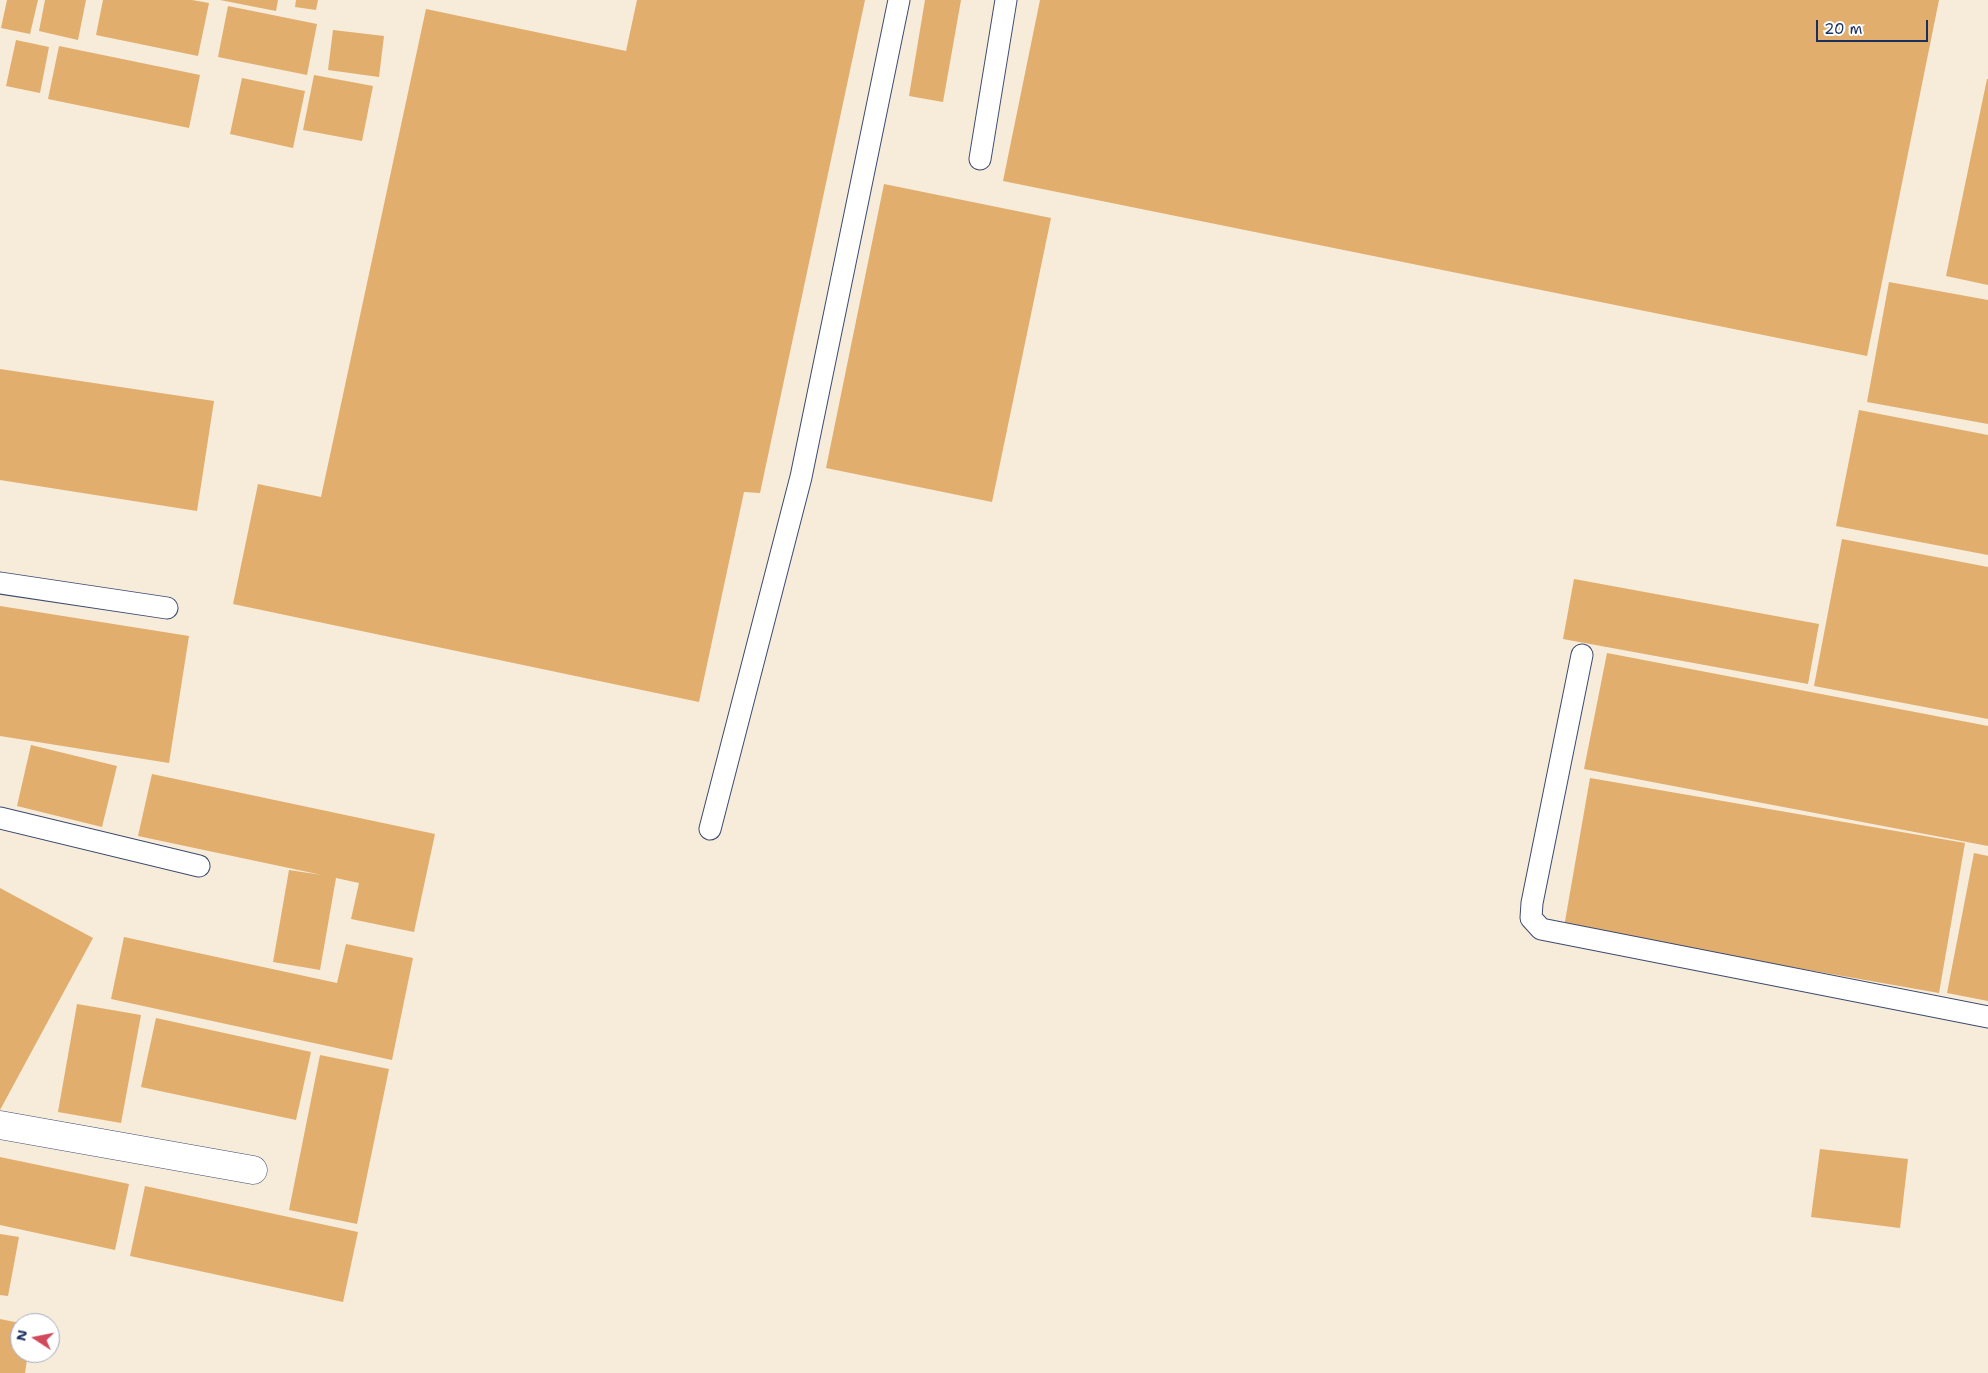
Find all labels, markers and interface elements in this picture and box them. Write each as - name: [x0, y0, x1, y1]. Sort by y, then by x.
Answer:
- scale bar: [1818, 10, 1930, 42]
- text: 20 m: [1824, 19, 1863, 39]
- north arrow: [10, 1313, 60, 1363]
- text: N: [11, 1328, 31, 1342]

